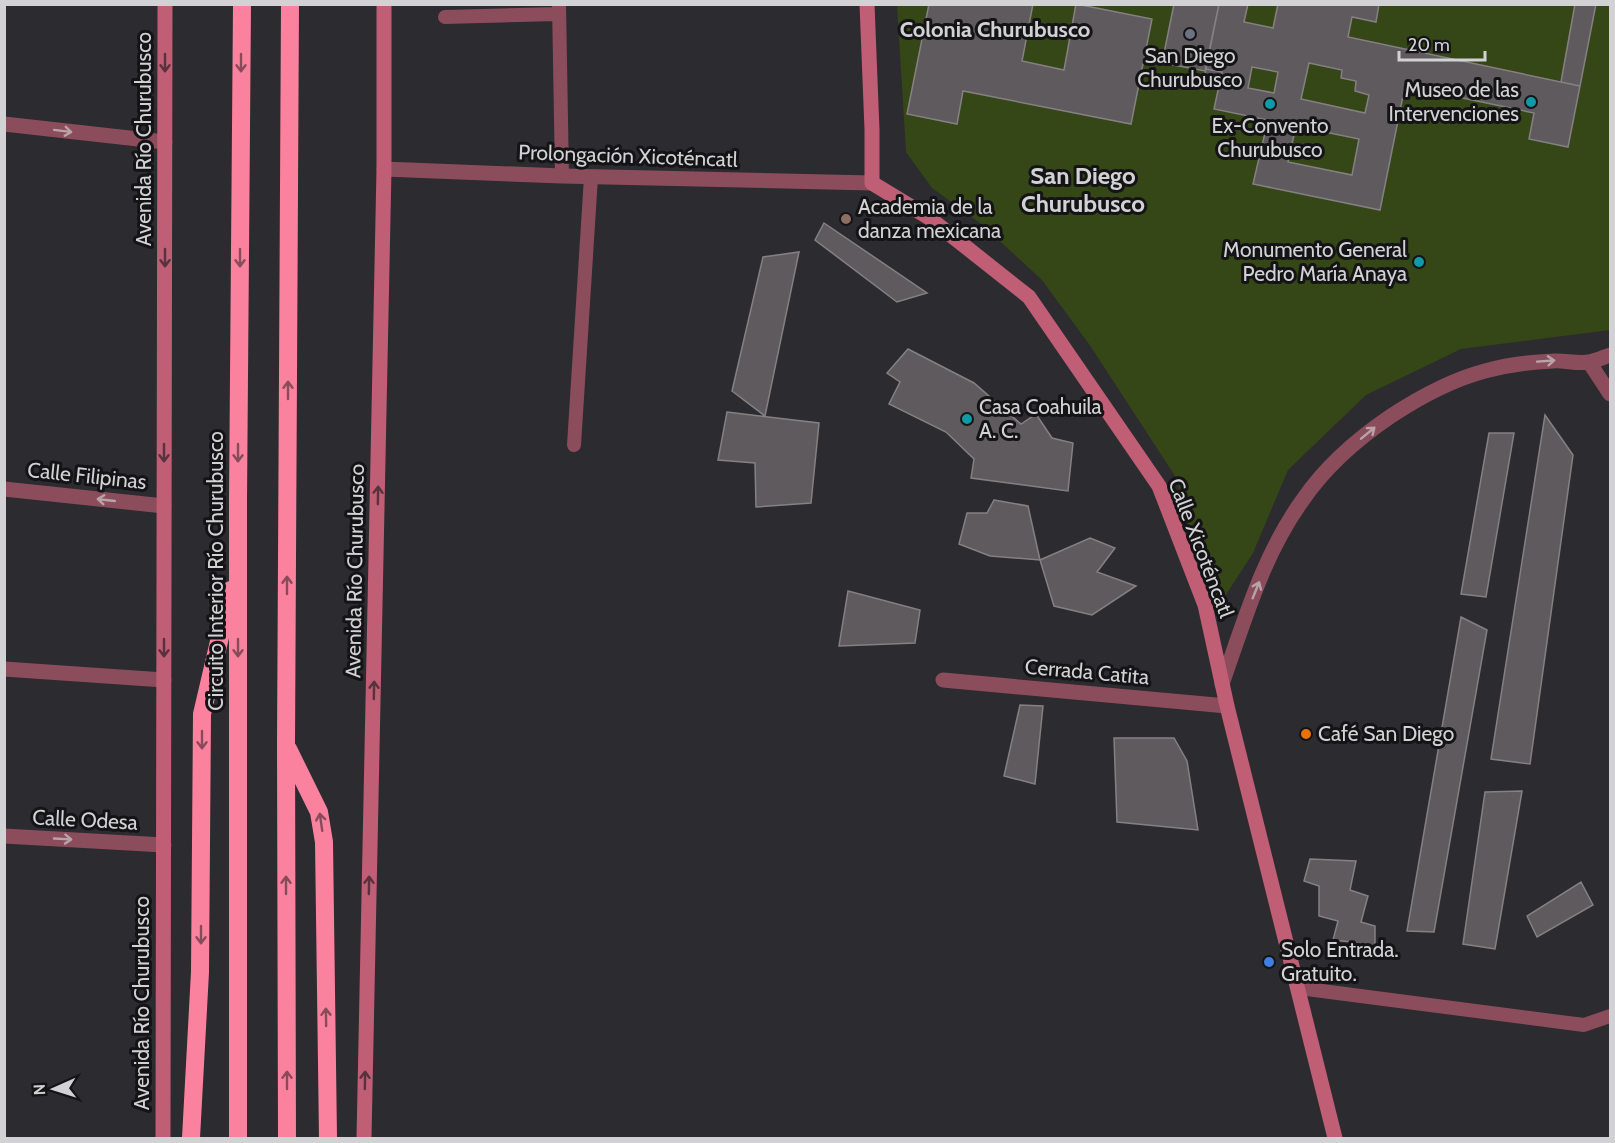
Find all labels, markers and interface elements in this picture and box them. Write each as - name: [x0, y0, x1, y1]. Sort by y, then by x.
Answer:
- district label: Colonia Churubusco: [900, 16, 1090, 43]
- scale bar: [1399, 24, 1484, 62]
- marker: San Diego Churubusco: [1183, 27, 1197, 41]
- street label: Avenida Río Churubusco: [131, 32, 156, 246]
- text: 20 m: [1408, 34, 1450, 56]
- place label: San Diego Churubusco: [1137, 43, 1243, 92]
- one-way arrow: [159, 52, 171, 72]
- one-way arrow: [235, 52, 247, 72]
- place label: Museo de las Intervenciones: [1389, 77, 1519, 126]
- marker: Museo de las Intervenciones: [1524, 95, 1538, 109]
- marker: Ex-Convento Churubusco: [1263, 97, 1277, 111]
- place label: Ex-Convento Churubusco: [1212, 113, 1328, 162]
- one-way arrow: [52, 125, 72, 136]
- street label: Prolongación Xicoténcatl: [518, 139, 738, 172]
- district label: San Diego Churubusco: [1021, 161, 1145, 218]
- place label: Academia de la danza mexicana: [858, 194, 1001, 243]
- marker: Academia de la danza mexicana: [839, 212, 853, 226]
- place label: Monumento General Pedro María Anaya: [1223, 237, 1407, 286]
- one-way arrow: [159, 247, 171, 267]
- one-way arrow: [234, 247, 246, 267]
- marker: Monumento General Pedro María Anaya: [1412, 255, 1426, 269]
- one-way arrow: [1535, 355, 1555, 366]
- one-way arrow: [282, 381, 294, 401]
- place label: Casa Coahuila A. C.: [979, 394, 1102, 443]
- marker: Casa Coahuila A. C.: [960, 412, 974, 426]
- one-way arrow: [1360, 427, 1376, 440]
- street label: Circuito Interior Río Churubusco: [203, 431, 228, 711]
- one-way arrow: [158, 442, 170, 462]
- one-way arrow: [232, 442, 244, 462]
- street label: Calle Filipinas: [26, 457, 148, 494]
- street label: Avenida Río Churubusco: [340, 464, 369, 678]
- street label: Calle Xicoténcatl: [1163, 475, 1240, 621]
- one-way arrow: [372, 486, 384, 506]
- one-way arrow: [97, 494, 116, 505]
- one-way arrow: [281, 576, 293, 596]
- one-way arrow: [1251, 581, 1262, 599]
- one-way arrow: [158, 637, 170, 657]
- one-way arrow: [232, 637, 244, 657]
- street label: Cerrada Catita: [1024, 654, 1150, 689]
- one-way arrow: [368, 681, 379, 701]
- place label: Café San Diego: [1318, 721, 1454, 746]
- marker: Café San Diego: [1299, 727, 1313, 741]
- one-way arrow: [196, 729, 208, 749]
- street label: Calle Odesa: [32, 804, 138, 835]
- one-way arrow: [315, 813, 326, 833]
- one-way arrow: [52, 834, 72, 845]
- one-way arrow: [280, 876, 292, 896]
- one-way arrow: [364, 876, 375, 896]
- street label: Avenida Río Churubusco: [129, 896, 154, 1110]
- one-way arrow: [195, 924, 207, 944]
- place label: Solo Entrada. Gratuito.: [1281, 937, 1399, 986]
- marker: Solo Entrada. Gratuito.: [1262, 955, 1276, 969]
- one-way arrow: [320, 1008, 332, 1028]
- north arrow: [24, 1059, 84, 1119]
- one-way arrow: [281, 1071, 293, 1091]
- one-way arrow: [359, 1071, 371, 1091]
- text: N: [30, 1084, 49, 1096]

